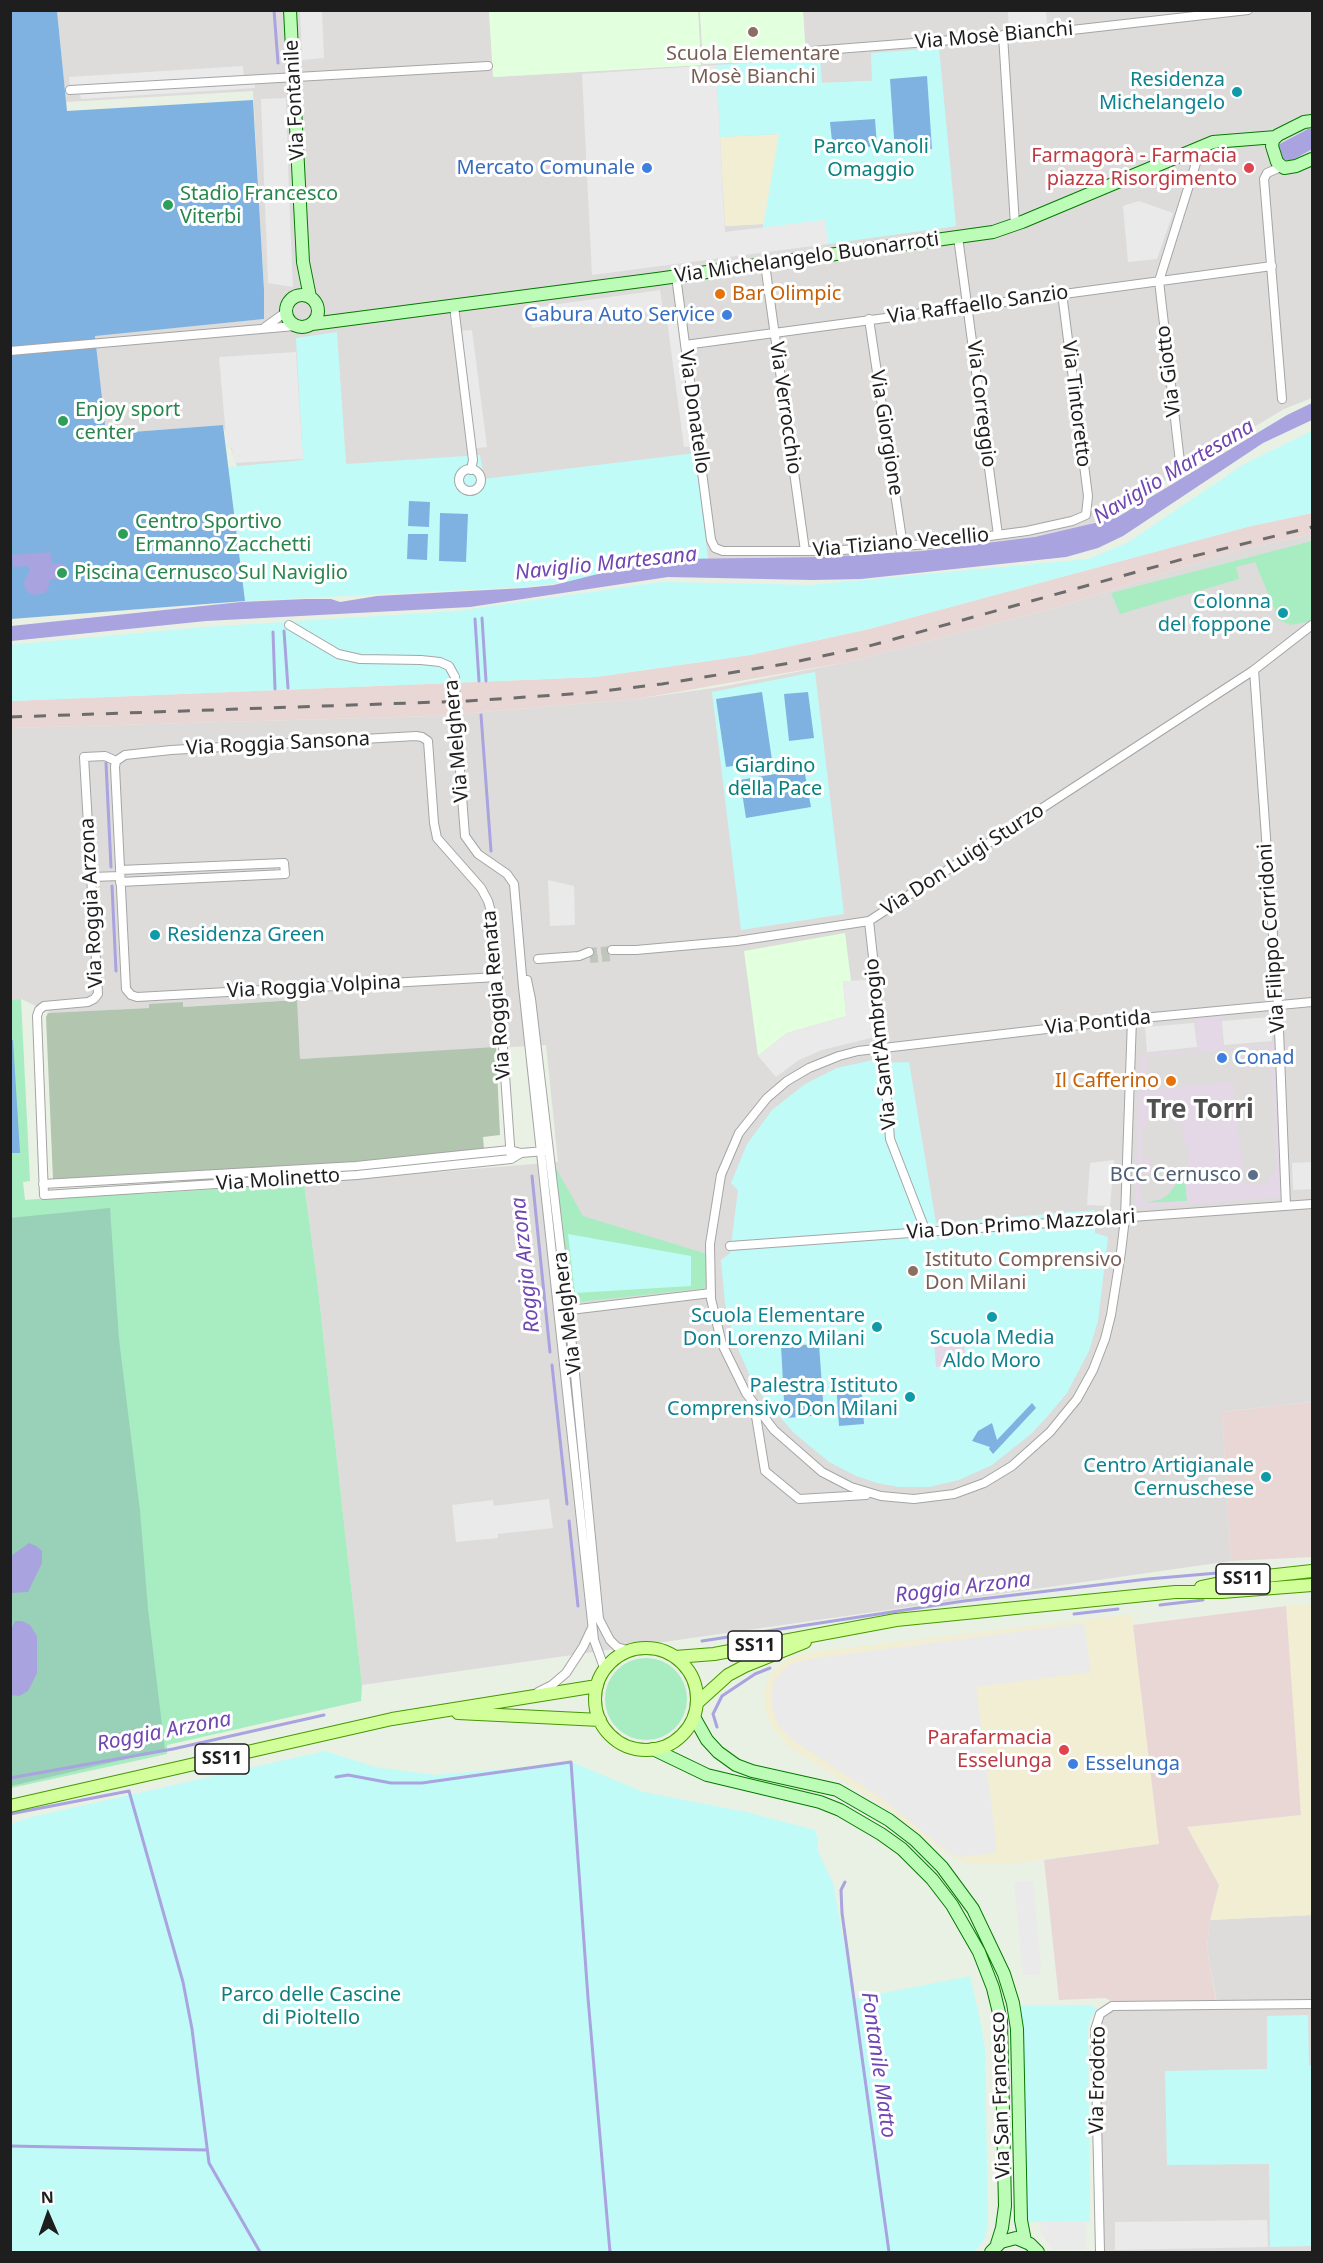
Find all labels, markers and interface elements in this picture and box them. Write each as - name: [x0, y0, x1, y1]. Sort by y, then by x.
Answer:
- street label: Via Mosè Bianchi: [914, 17, 1074, 55]
- marker: Scuola Elementare Mosè Bianchi: [746, 25, 760, 39]
- street label: Via Fontanile: [280, 39, 310, 161]
- place label: Scuola Elementare Mosè Bianchi: [666, 42, 840, 89]
- place label: Residenza Michelangelo: [1099, 68, 1225, 115]
- marker: Residenza Michelangelo: [1230, 85, 1244, 99]
- park label: Parco Vanoli Omaggio: [813, 135, 929, 182]
- place label: Farmagorà - Farmacia piazza Risorgimento: [1031, 144, 1237, 191]
- place label: Mercato Comunale: [457, 156, 635, 180]
- marker: Mercato Comunale: [640, 161, 654, 175]
- marker: Farmagorà - Farmacia piazza Risorgimento: [1242, 161, 1256, 175]
- place label: Stadio Francesco Viterbi: [180, 182, 338, 229]
- marker: Stadio Francesco Viterbi: [161, 198, 175, 212]
- street label: Via Michelangelo Buonarroti: [673, 228, 941, 288]
- street label: Via Raffaello Sanzio: [886, 280, 1070, 330]
- place label: Bar Olimpic: [732, 282, 841, 306]
- marker: Bar Olimpic: [713, 287, 727, 301]
- place label: Gabura Auto Service: [524, 303, 715, 327]
- marker: Gabura Auto Service: [720, 308, 734, 322]
- street label: Via Giotto: [1151, 324, 1187, 418]
- street label: Via Correggio: [961, 339, 1001, 469]
- street label: Via Tintoretto: [1056, 339, 1096, 469]
- street label: Via Verrocchio: [764, 340, 806, 476]
- street label: Via Donatello: [673, 349, 715, 475]
- street label: Via Giorgione: [864, 369, 908, 497]
- place label: Enjoy sport center: [75, 398, 180, 445]
- marker: Enjoy sport center: [56, 414, 70, 428]
- water label: Naviglio Martesana: [1089, 414, 1259, 530]
- place label: Centro Sportivo Ermanno Zacchetti: [135, 510, 311, 557]
- street label: Via Tiziano Vecellio: [812, 523, 990, 563]
- marker: Centro Sportivo Ermanno Zacchetti: [116, 527, 130, 541]
- water label: Naviglio Martesana: [514, 542, 698, 586]
- place label: Piscina Cernusco Sul Naviglio: [74, 561, 348, 585]
- marker: Piscina Cernusco Sul Naviglio: [55, 566, 69, 580]
- place label: Colonna del foppone: [1158, 590, 1271, 637]
- marker: Colonna del foppone: [1276, 606, 1290, 620]
- street label: Via Melghera: [440, 679, 474, 803]
- street label: Via Roggia Sansona: [185, 727, 371, 761]
- park label: Giardino della Pace: [728, 754, 822, 801]
- street label: Via Don Luigi Sturzo: [877, 799, 1049, 921]
- street label: Via Roggia Arzona: [76, 817, 108, 989]
- street label: Via Filippo Corridoni: [1253, 843, 1291, 1033]
- street label: Via Roggia Renata: [478, 909, 516, 1081]
- place label: Residenza Green: [167, 923, 325, 947]
- marker: Residenza Green: [148, 928, 162, 942]
- street label: Via Sant'Ambrogio: [860, 957, 902, 1131]
- street label: Via Roggia Volpina: [226, 970, 402, 1004]
- street label: Via Pontida: [1044, 1006, 1152, 1040]
- place label: Conad: [1234, 1046, 1295, 1070]
- marker: Conad: [1215, 1051, 1229, 1065]
- place label: Il Cafferino: [1055, 1069, 1159, 1093]
- marker: Il Cafferino: [1164, 1074, 1178, 1088]
- district label: Tre Torri: [1146, 1095, 1254, 1127]
- place label: BCC Cernusco: [1110, 1163, 1241, 1187]
- street label: Via Molinetto: [215, 1164, 341, 1196]
- marker: BCC Cernusco: [1246, 1168, 1260, 1182]
- water label: Roggia Arzona: [506, 1196, 546, 1334]
- street label: Via Don Primo Mazzolari: [906, 1205, 1136, 1245]
- place label: Istituto Comprensivo Don Milani: [925, 1248, 1122, 1295]
- street label: Via Melghera: [549, 1250, 587, 1376]
- marker: Istituto Comprensivo Don Milani: [906, 1264, 920, 1278]
- place label: Scuola Elementare Don Lorenzo Milani: [683, 1304, 865, 1351]
- marker: Scuola Media Aldo Moro: [985, 1310, 999, 1324]
- marker: Scuola Elementare Don Lorenzo Milani: [870, 1320, 884, 1334]
- place label: Scuola Media Aldo Moro: [930, 1326, 1054, 1373]
- place label: Palestra Istituto Comprensivo Don Milani: [667, 1374, 898, 1421]
- marker: Palestra Istituto Comprensivo Don Milani: [903, 1390, 917, 1404]
- place label: Centro Artigianale Cernuschese: [1083, 1454, 1254, 1501]
- marker: Centro Artigianale Cernuschese: [1259, 1470, 1273, 1484]
- road number: SS11: [1216, 1564, 1270, 1594]
- water label: Roggia Arzona: [894, 1567, 1032, 1609]
- road number: SS11: [728, 1631, 782, 1661]
- water label: Roggia Arzona: [95, 1707, 233, 1757]
- place label: Parafarmacia Esselunga: [927, 1726, 1052, 1773]
- marker: Parafarmacia Esselunga: [1057, 1743, 1071, 1757]
- road number: SS11: [195, 1744, 249, 1774]
- place label: Esselunga: [1085, 1752, 1180, 1776]
- marker: Esselunga: [1066, 1757, 1080, 1771]
- park label: Parco delle Cascine di Pioltello: [221, 1983, 401, 2030]
- water label: Fontanile Matto: [855, 1990, 901, 2140]
- street label: Via San Francesco: [986, 2011, 1016, 2179]
- street label: Via Erodoto: [1085, 2026, 1111, 2134]
- north arrow: [18, 2185, 78, 2245]
- text: N: [40, 2186, 54, 2208]

